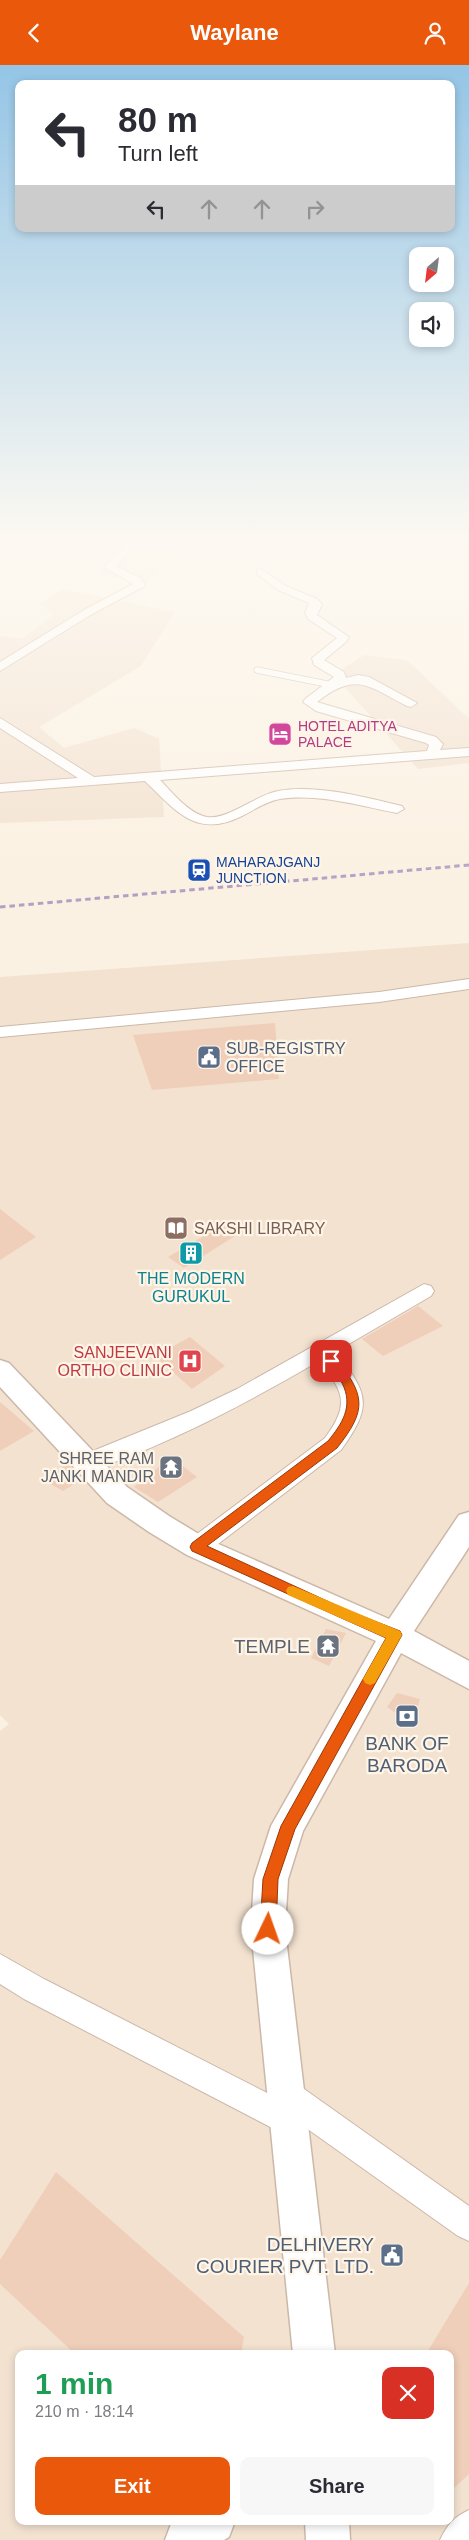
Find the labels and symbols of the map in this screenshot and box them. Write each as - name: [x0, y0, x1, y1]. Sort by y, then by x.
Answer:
- north arrow: [409, 247, 454, 293]
- place label: HOTEL ADITYA PALACE: [298, 718, 397, 750]
- hotel icon: HOTEL ADITYA PALACE: [267, 721, 293, 747]
- place label: MAHARAJGANJ JUNCTION: [216, 854, 320, 886]
- station icon: MAHARAJGANJ JUNCTION: [186, 857, 212, 883]
- place label: SUB-REGISTRY OFFICE: [226, 1040, 346, 1075]
- public building icon: SUB-REGISTRY OFFICE: [196, 1044, 222, 1070]
- library icon: SAKSHI LIBRARY: [163, 1215, 189, 1241]
- place label: SAKSHI LIBRARY: [194, 1220, 326, 1237]
- building icon: THE MODERN GURUKUL: [178, 1240, 204, 1266]
- place label: THE MODERN GURUKUL: [137, 1270, 245, 1305]
- pin: [310, 1340, 352, 1382]
- place label: SANJEEVANI ORTHO CLINIC: [58, 1344, 172, 1379]
- hospital icon: SANJEEVANI ORTHO CLINIC: [177, 1348, 203, 1374]
- place label: SHREE RAM JANKI MANDIR: [41, 1450, 154, 1485]
- temple icon: SHREE RAM JANKI MANDIR: [158, 1454, 184, 1480]
- temple icon: TEMPLE: [315, 1633, 341, 1659]
- place label: TEMPLE: [234, 1636, 310, 1657]
- bank icon: BANK OF BARODA: [394, 1703, 420, 1729]
- place label: BANK OF BARODA: [365, 1733, 449, 1776]
- position arrow: [241, 1902, 293, 1954]
- place label: DELHIVERY COURIER PVT. LTD.: [196, 2234, 374, 2277]
- public building icon: DELHIVERY COURIER PVT. LTD.: [379, 2242, 405, 2268]

